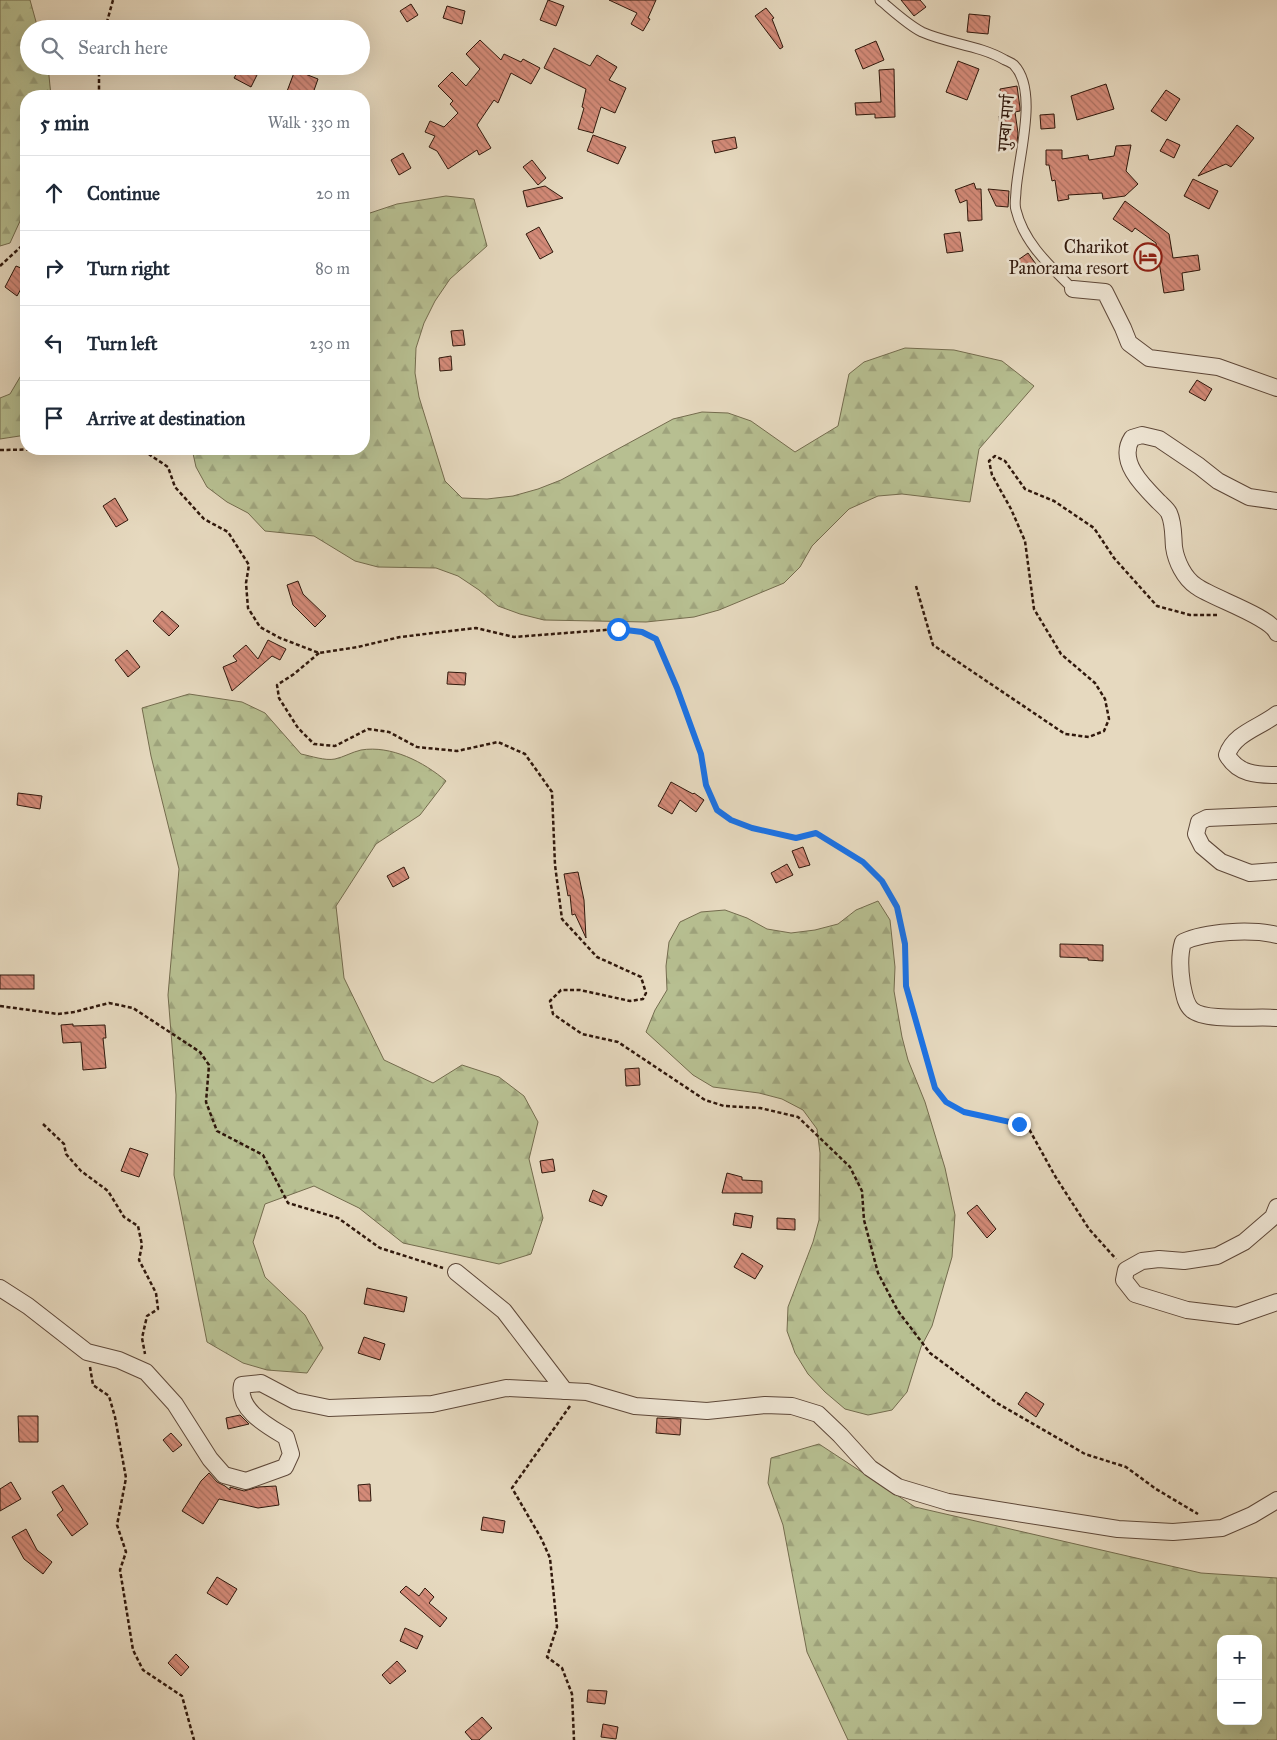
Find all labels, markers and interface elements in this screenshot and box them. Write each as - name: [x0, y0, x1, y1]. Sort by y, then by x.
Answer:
- search box: [20, 20, 370, 75]
- icon: search: [38, 34, 66, 62]
- text: Search here: [78, 36, 168, 59]
- street label: गुम्बा मार्ग: [992, 92, 1020, 153]
- text: 5 min: [40, 110, 89, 136]
- text: Walk · 330 m: [268, 113, 350, 132]
- icon: ahead: [40, 179, 68, 207]
- text: Continue: [87, 182, 160, 205]
- text: 20 m: [316, 184, 350, 203]
- place label: Charikot Panorama resort: [1009, 236, 1130, 279]
- hotel icon: Charikot Panorama resort: [1133, 242, 1163, 272]
- icon: right: [40, 254, 68, 282]
- text: Turn right: [87, 257, 170, 280]
- text: 80 m: [315, 259, 350, 278]
- icon: left: [40, 329, 68, 357]
- text: Turn left: [87, 332, 157, 355]
- text: 230 m: [310, 334, 350, 353]
- icon: arrive: [40, 404, 68, 432]
- text: Arrive at destination: [87, 407, 245, 430]
- route start: [607, 618, 630, 641]
- route end: [1008, 1113, 1031, 1136]
- map controls: [1217, 1635, 1262, 1725]
- button: +: [1217, 1635, 1262, 1680]
- button: −: [1217, 1680, 1262, 1725]

